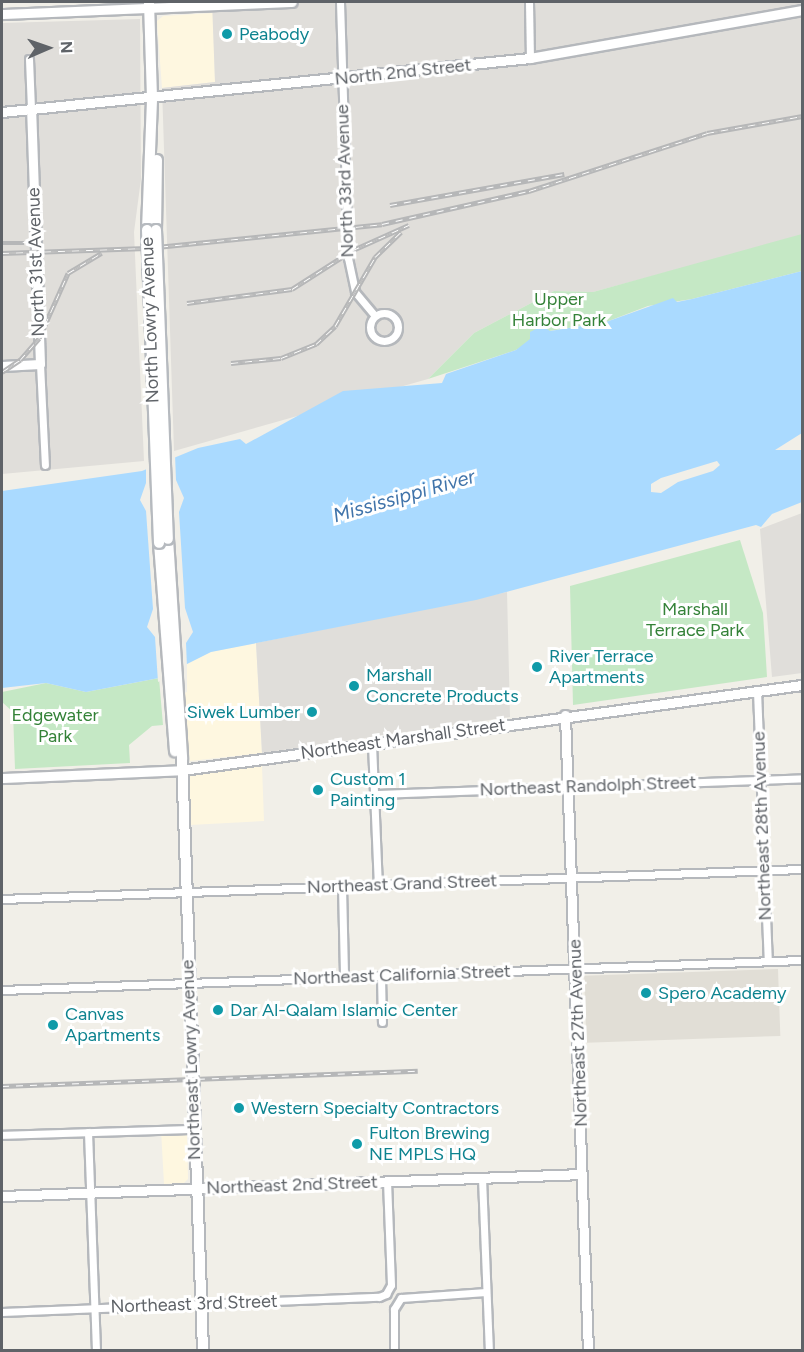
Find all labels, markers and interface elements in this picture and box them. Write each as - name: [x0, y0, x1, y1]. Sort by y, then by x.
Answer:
- north arrow: [18, 18, 78, 78]
- place label: Peabody: [239, 23, 309, 45]
- marker: Peabody: [220, 27, 234, 41]
- text: N: [57, 41, 76, 54]
- street label: North 2nd Street: [334, 54, 472, 90]
- street label: North 33rd Avenue: [332, 104, 358, 258]
- street label: North 31st Avenue: [23, 187, 49, 337]
- street label: North Lowry Avenue: [136, 237, 164, 403]
- park label: Upper Harbor Park: [512, 289, 606, 332]
- water label: Mississippi River: [330, 464, 478, 528]
- park label: Marshall Terrace Park: [646, 599, 744, 642]
- place label: River Terrace Apartments: [549, 646, 654, 688]
- marker: River Terrace Apartments: [530, 660, 544, 674]
- place label: Marshall Concrete Products: [366, 665, 519, 708]
- marker: Marshall Concrete Products: [347, 679, 361, 693]
- place label: Siwek Lumber: [187, 701, 300, 723]
- park label: Edgewater Park: [11, 705, 99, 748]
- marker: Siwek Lumber: [305, 705, 319, 719]
- street label: Northeast Marshall Street: [299, 714, 507, 764]
- street label: Northeast 28th Avenue: [748, 731, 776, 921]
- place label: Custom 1 Painting: [330, 769, 406, 812]
- street label: Northeast Randolph Street: [479, 771, 697, 801]
- marker: Custom 1 Painting: [311, 783, 325, 797]
- street label: Northeast Grand Street: [307, 870, 497, 898]
- street label: Northeast 27th Avenue: [564, 939, 592, 1127]
- street label: Northeast Lowry Avenue: [177, 959, 205, 1161]
- street label: Northeast California Street: [293, 960, 511, 990]
- place label: Spero Academy: [658, 982, 786, 1004]
- marker: Spero Academy: [639, 986, 653, 1000]
- place label: Dar Al-Qalam Islamic Center: [230, 999, 457, 1021]
- marker: Dar Al-Qalam Islamic Center: [211, 1003, 225, 1017]
- place label: Canvas Apartments: [65, 1004, 160, 1046]
- marker: Canvas Apartments: [46, 1018, 60, 1032]
- place label: Western Specialty Contractors: [251, 1097, 499, 1119]
- marker: Western Specialty Contractors: [232, 1101, 246, 1115]
- place label: Fulton Brewing NE MPLS HQ: [369, 1123, 490, 1166]
- marker: Fulton Brewing NE MPLS HQ: [350, 1137, 364, 1151]
- street label: Northeast 2nd Street: [206, 1171, 378, 1199]
- street label: Northeast 3rd Street: [110, 1290, 278, 1318]

